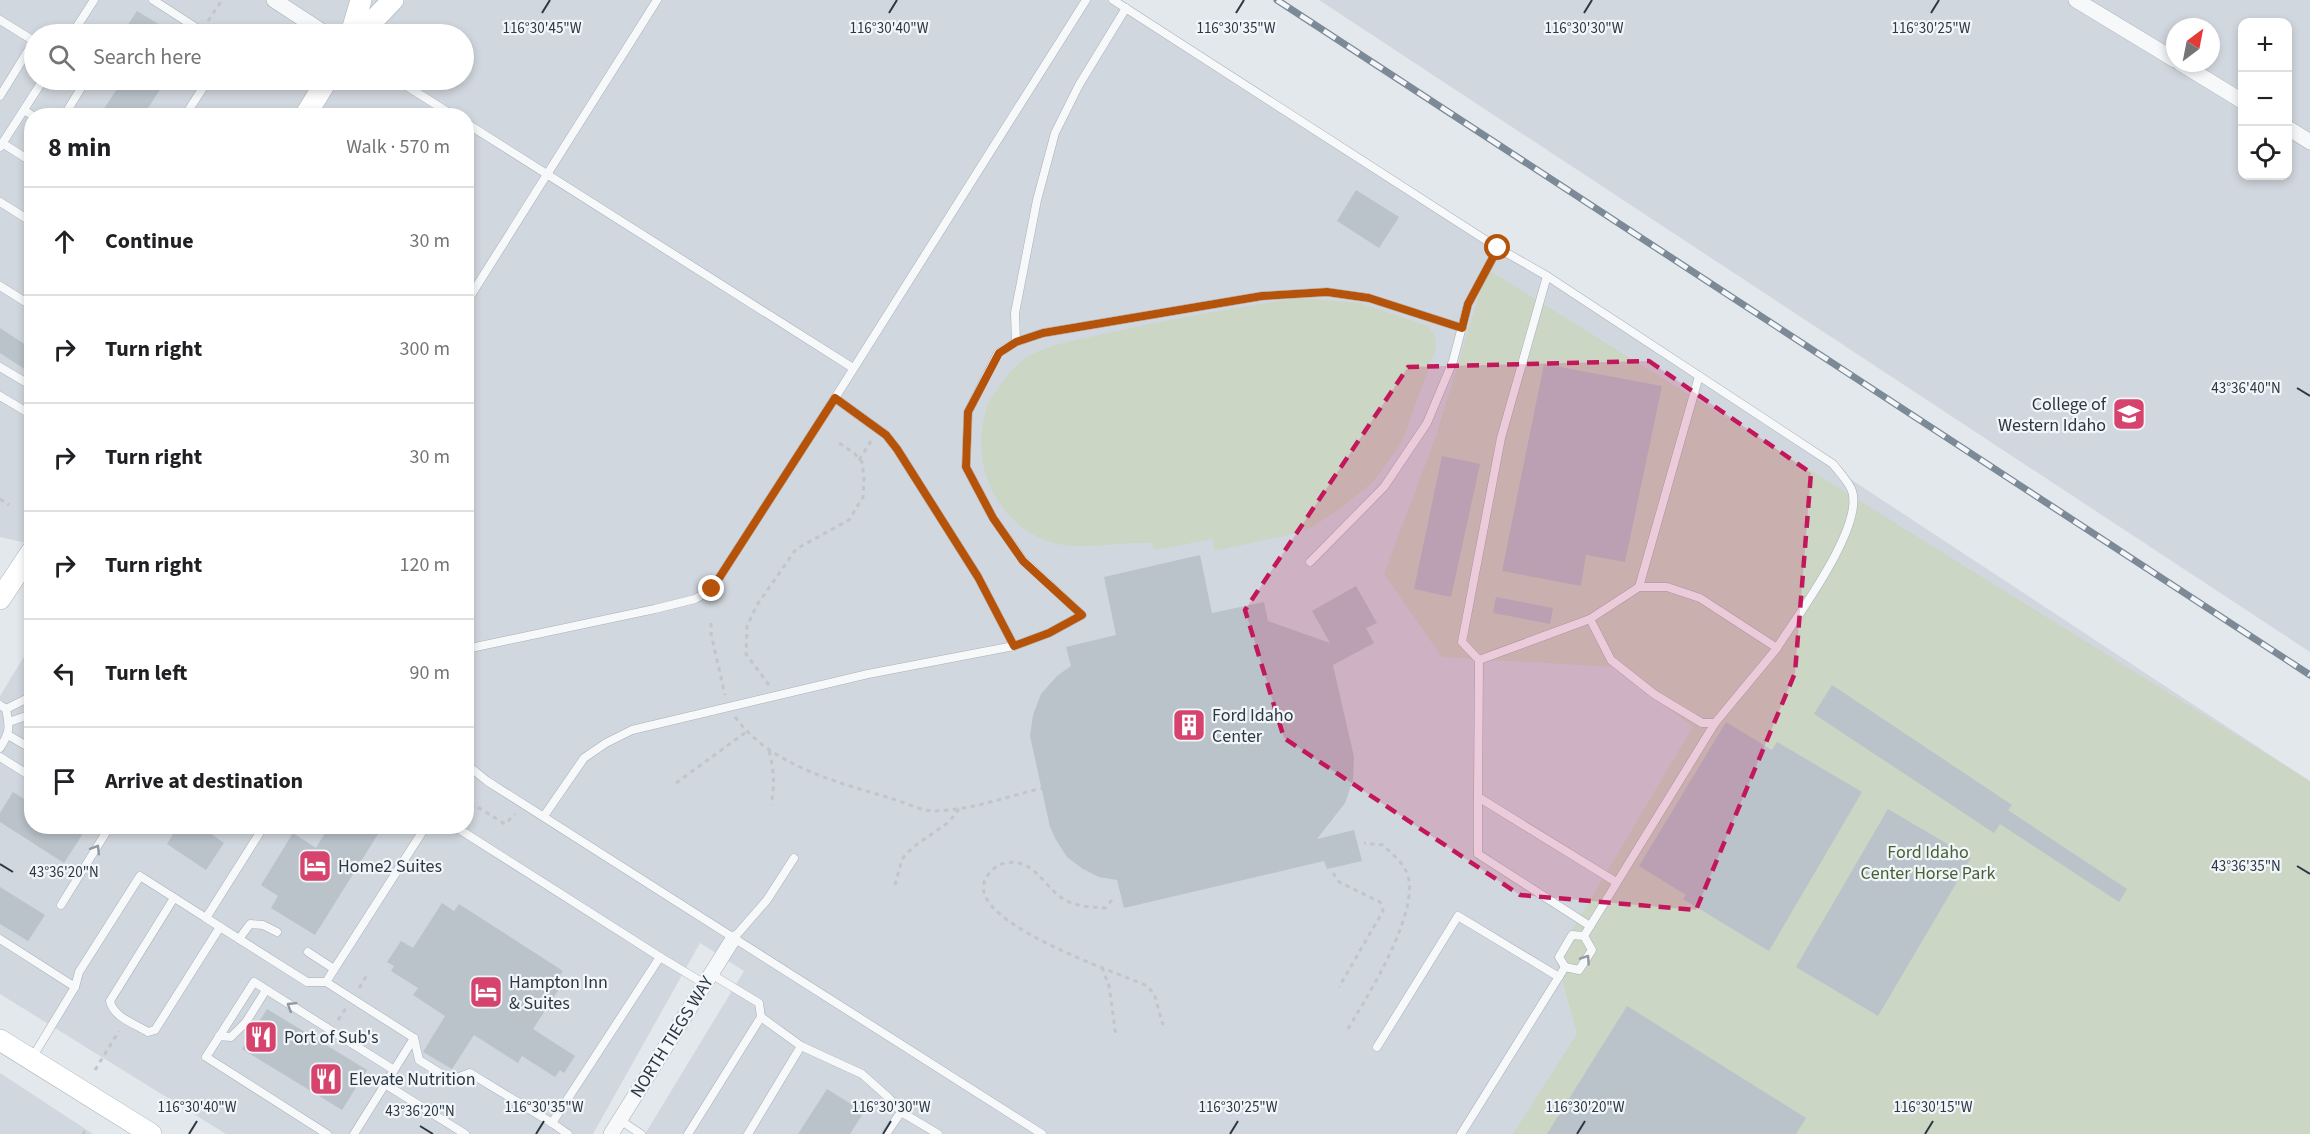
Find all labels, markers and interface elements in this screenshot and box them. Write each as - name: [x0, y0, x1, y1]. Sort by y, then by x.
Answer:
- text: 116°30'45"W: [502, 18, 582, 39]
- text: 116°30'40"W: [849, 18, 929, 39]
- text: 116°30'35"W: [1196, 18, 1276, 39]
- text: 116°30'30"W: [1544, 18, 1624, 39]
- text: 116°30'25"W: [1891, 18, 1971, 39]
- north arrow: [2166, 18, 2220, 72]
- map controls: [2238, 18, 2292, 180]
- button: +: [2238, 18, 2292, 72]
- search box: [24, 24, 474, 90]
- icon: search: [45, 41, 78, 74]
- text: Search here: [93, 41, 201, 73]
- button: −: [2238, 72, 2292, 126]
- button: locate: [2238, 126, 2292, 180]
- text: 8 min: [48, 129, 111, 166]
- text: Walk · 570 m: [346, 133, 450, 161]
- icon: ahead: [48, 225, 81, 258]
- text: Continue: [105, 225, 194, 257]
- text: 30 m: [410, 227, 450, 255]
- route start: [1484, 234, 1510, 260]
- icon: right: [48, 333, 81, 366]
- text: Turn right: [105, 333, 202, 365]
- text: 300 m: [400, 335, 450, 363]
- text: 43°36'40"N: [2211, 378, 2281, 399]
- place label: College of Western Idaho: [1998, 392, 2107, 438]
- school or university icon: College of Western Idaho: [2111, 396, 2147, 432]
- icon: right: [48, 441, 81, 474]
- text: Turn right: [105, 441, 202, 473]
- text: 30 m: [410, 443, 450, 471]
- icon: right: [48, 549, 81, 582]
- text: Turn right: [105, 549, 202, 581]
- text: 120 m: [400, 551, 450, 579]
- route end: [698, 575, 724, 601]
- icon: left: [48, 657, 81, 690]
- text: Turn left: [105, 657, 187, 689]
- text: 90 m: [410, 659, 450, 687]
- place label: Ford Idaho Center: [1212, 703, 1293, 749]
- building icon: Ford Idaho Center: [1171, 707, 1207, 743]
- icon: arrive: [48, 765, 81, 798]
- text: Arrive at destination: [105, 765, 303, 797]
- park label: Ford Idaho Center Horse Park: [1860, 840, 1996, 886]
- one-way arrow: [88, 845, 100, 855]
- hotel icon: Home2 Suites: [297, 848, 333, 884]
- place label: Home2 Suites: [338, 854, 442, 879]
- text: 43°36'35"N: [2211, 856, 2281, 877]
- text: 43°36'20"N: [29, 862, 99, 883]
- one-way arrow: [1579, 955, 1590, 966]
- place label: Hampton Inn & Suites: [509, 970, 608, 1016]
- street label: NORTH TIEGS WAY: [625, 971, 720, 1103]
- hotel icon: Hampton Inn & Suites: [468, 974, 504, 1010]
- one-way arrow: [287, 1001, 297, 1013]
- restaurant icon: Port of Sub's: [243, 1019, 279, 1055]
- place label: Port of Sub's: [284, 1025, 379, 1050]
- restaurant icon: Elevate Nutrition: [308, 1061, 344, 1097]
- place label: Elevate Nutrition: [349, 1067, 476, 1092]
- text: 116°30'40"W: [157, 1097, 237, 1118]
- text: 116°30'35"W: [504, 1097, 584, 1118]
- text: 116°30'30"W: [851, 1097, 931, 1118]
- text: 116°30'25"W: [1198, 1097, 1278, 1118]
- text: 116°30'20"W: [1545, 1097, 1625, 1118]
- text: 116°30'15"W: [1893, 1097, 1973, 1118]
- text: 43°36'20"N: [385, 1101, 455, 1122]

